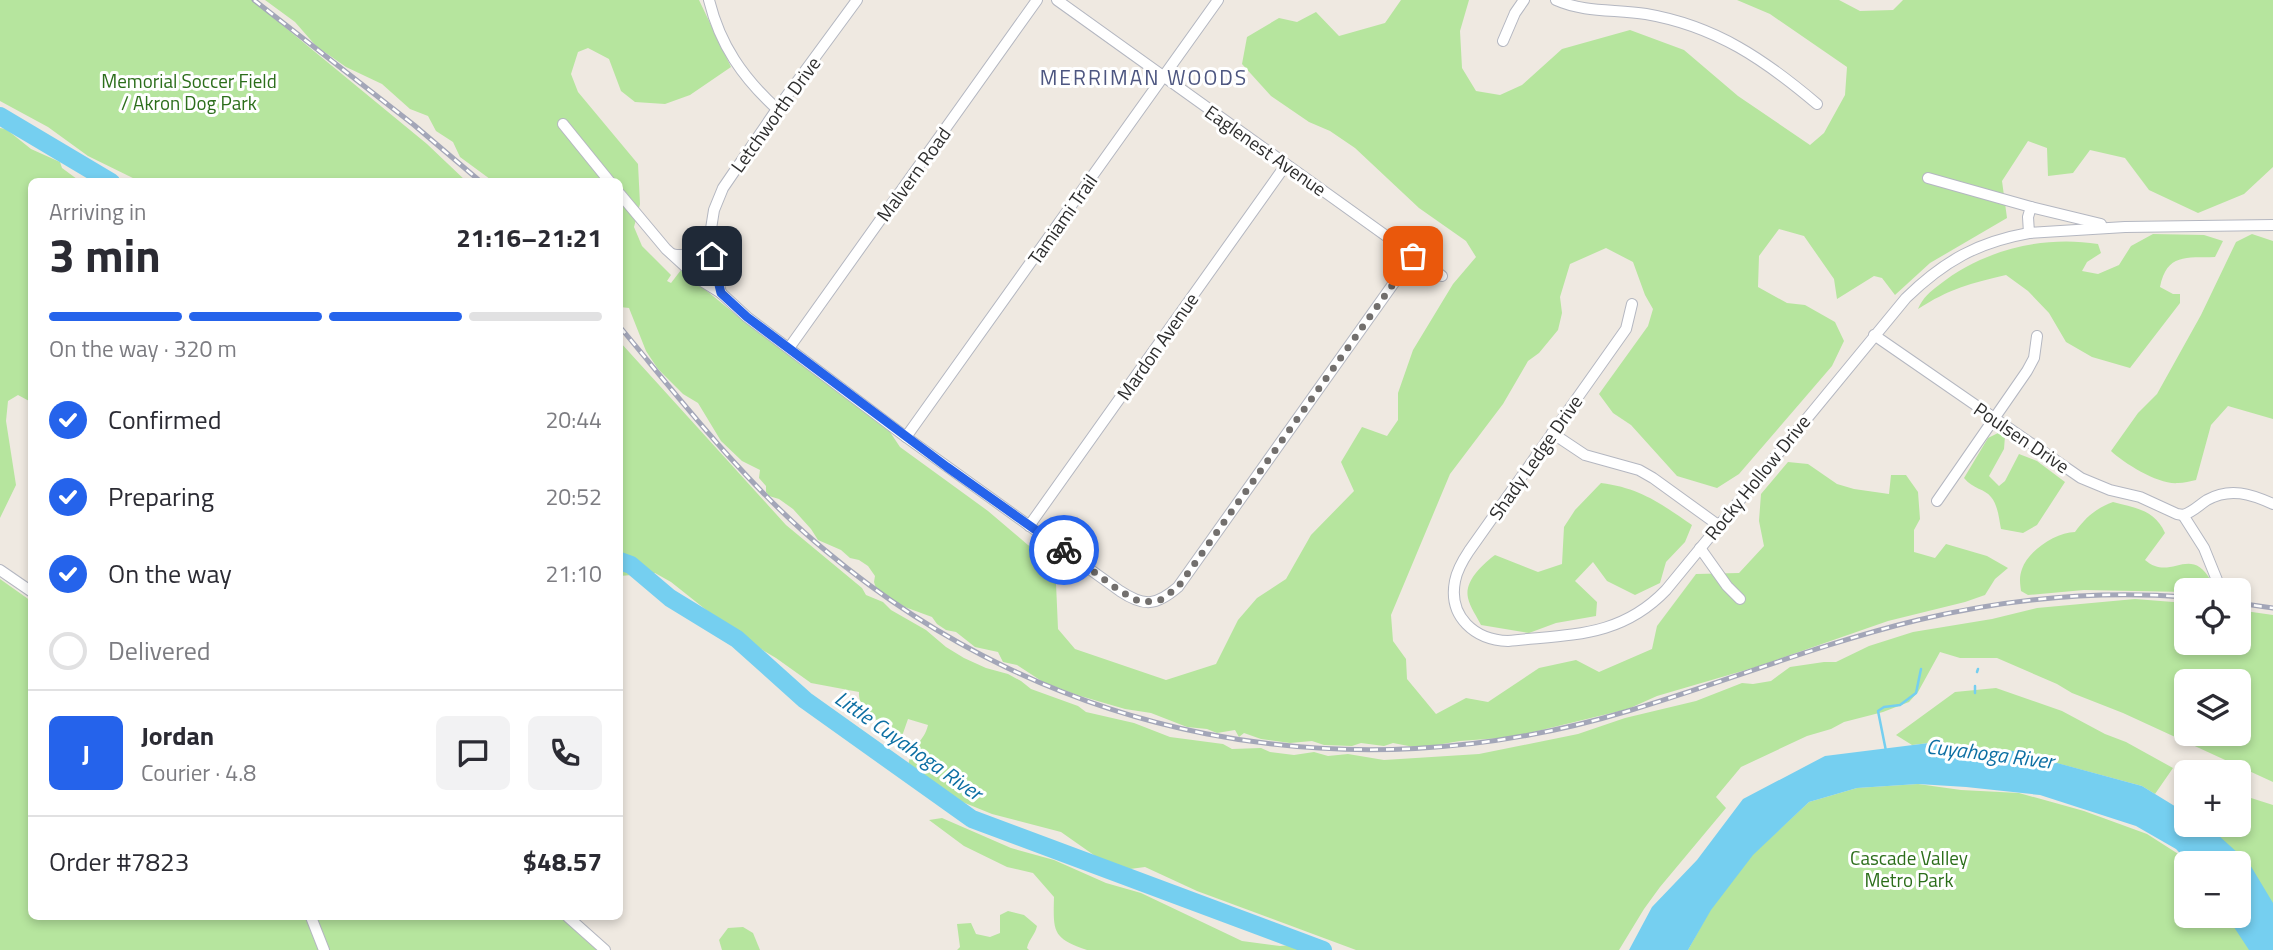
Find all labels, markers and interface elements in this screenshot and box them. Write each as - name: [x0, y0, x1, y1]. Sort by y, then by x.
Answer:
- street label: Letchworth Drive: [723, 50, 827, 178]
- district label: MERRIMAN WOODS: [1040, 61, 1248, 93]
- park label: Memorial Soccer Field / Akron Dog Park: [101, 66, 277, 117]
- street label: Eaglenest Avenue: [1199, 97, 1333, 203]
- street label: Malvern Road: [869, 121, 957, 227]
- street label: Tamiami Trail: [1020, 168, 1104, 270]
- text: Arriving in: [49, 194, 146, 229]
- text: 21:16–21:21: [456, 218, 602, 257]
- text: 3 min: [49, 220, 161, 290]
- pin: [682, 226, 742, 286]
- pin: [1383, 226, 1443, 286]
- icon: home: [693, 237, 731, 275]
- icon: bag: [1394, 237, 1432, 275]
- street label: Mardon Avenue: [1109, 286, 1205, 406]
- text: On the way · 320 m: [49, 331, 237, 366]
- street label: Shady Ledge Drive: [1481, 388, 1589, 526]
- street label: Poulsen Drive: [1968, 394, 2076, 480]
- text: Confirmed: [108, 400, 222, 439]
- icon: check: [49, 401, 87, 439]
- text: 20:44: [545, 402, 602, 437]
- street label: Rocky Hollow Drive: [1697, 408, 1817, 546]
- text: Preparing: [108, 477, 214, 516]
- icon: check: [49, 478, 87, 516]
- text: 20:52: [545, 479, 602, 514]
- courier: [1029, 515, 1099, 585]
- icon: bike: [1045, 531, 1083, 569]
- text: On the way: [108, 554, 232, 593]
- icon: check: [49, 555, 87, 593]
- text: 21:10: [545, 556, 602, 591]
- map controls: [2174, 578, 2251, 928]
- button: locate: [2174, 578, 2251, 655]
- text: Delivered: [108, 631, 211, 670]
- button: layers: [2174, 669, 2251, 746]
- water label: Little Cuyahoga River: [829, 682, 991, 809]
- text: Jordan: [141, 716, 214, 755]
- button: chat: [436, 716, 510, 790]
- button: phone: [528, 716, 602, 790]
- water label: Cuyahoga River: [1924, 729, 2058, 777]
- text: J: [82, 734, 90, 773]
- text: Courier · 4.8: [141, 755, 256, 790]
- button: +: [2174, 760, 2251, 837]
- text: Order #7823: [49, 842, 189, 881]
- text: $48.57: [523, 842, 602, 881]
- park label: Cascade Valley Metro Park: [1850, 843, 1968, 894]
- button: −: [2174, 851, 2251, 928]

